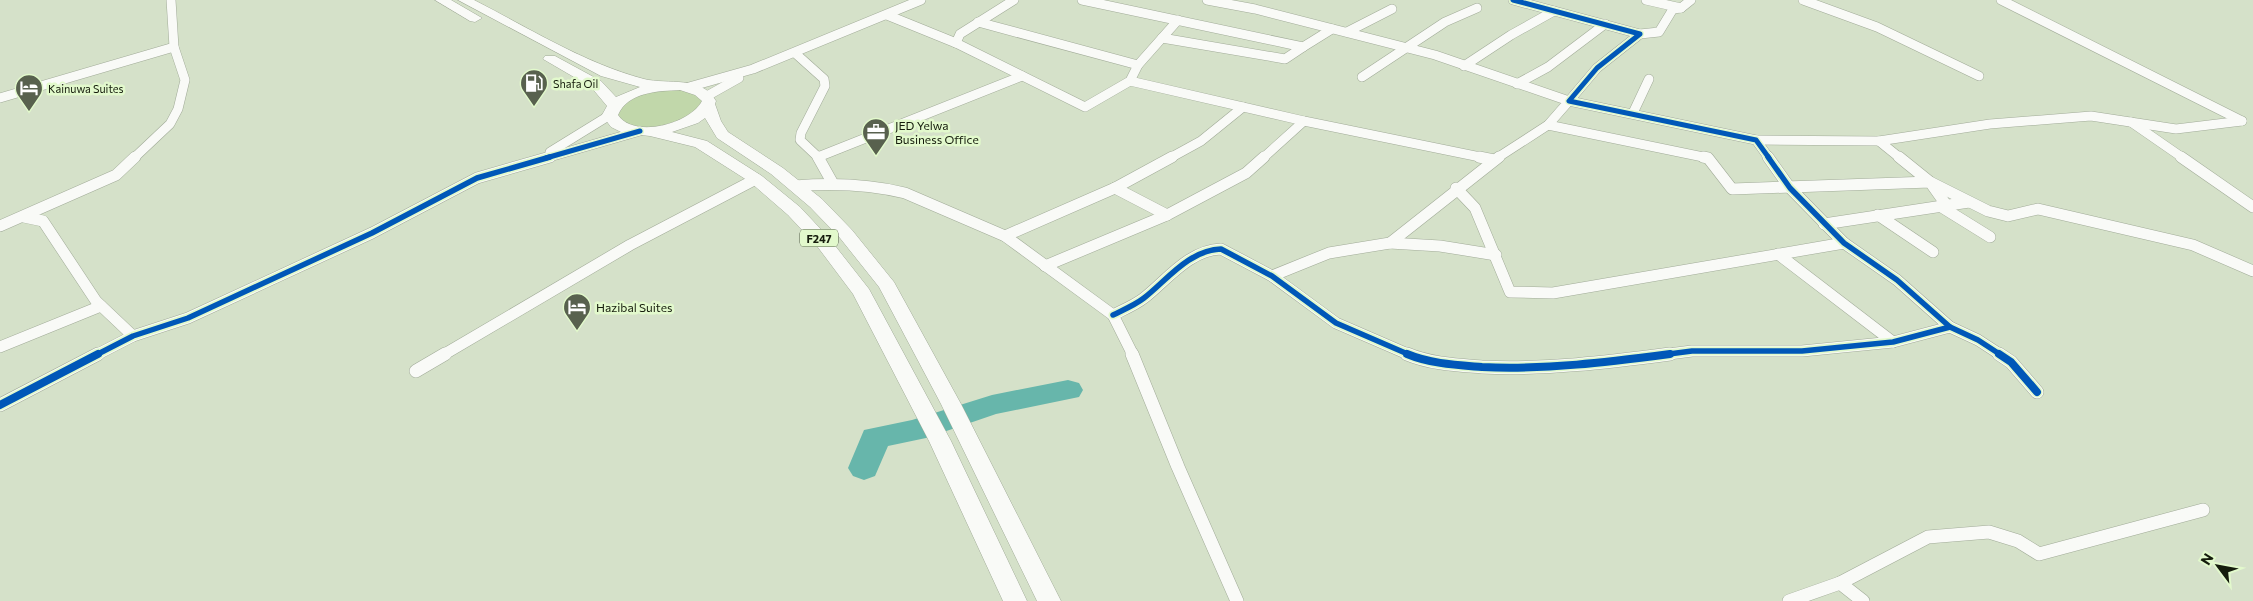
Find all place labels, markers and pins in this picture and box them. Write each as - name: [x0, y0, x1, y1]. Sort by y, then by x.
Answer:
- fuel station icon: Shafa Oil: [519, 68, 549, 107]
- hotel icon: Kainuwa Suites: [14, 73, 44, 112]
- place label: Shafa Oil: [553, 77, 598, 90]
- place label: Kainuwa Suites: [48, 82, 124, 95]
- office icon: JED Yelwa Business Office: [861, 117, 891, 156]
- place label: JED Yelwa Business Office: [895, 118, 979, 146]
- hotel icon: Hazibal Suites: [562, 292, 592, 331]
- place label: Hazibal Suites: [596, 300, 673, 314]

